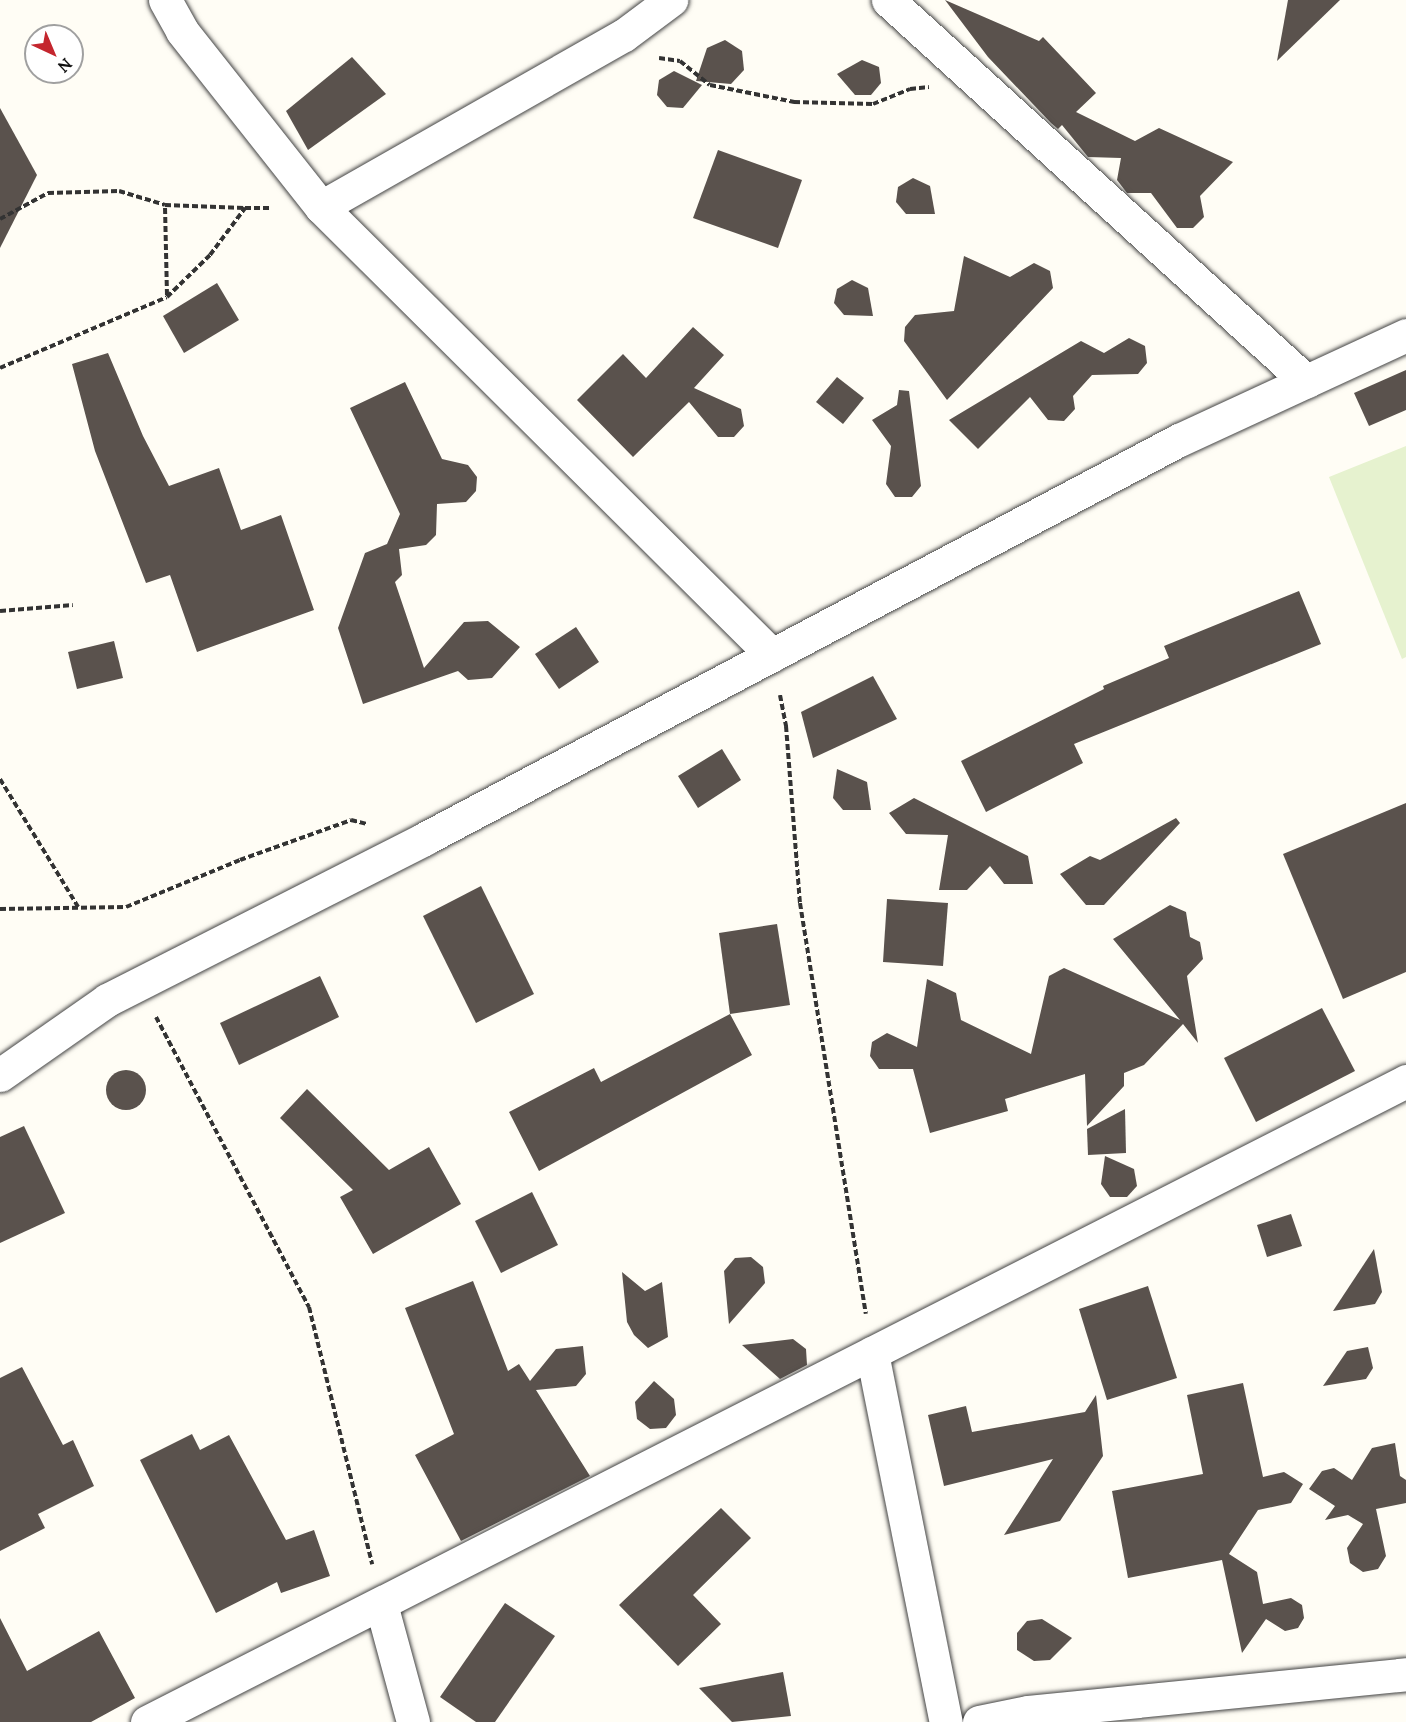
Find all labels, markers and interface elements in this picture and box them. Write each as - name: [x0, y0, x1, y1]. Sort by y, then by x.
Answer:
- north arrow: [24, 24, 84, 84]
- text: N: [54, 54, 77, 77]

